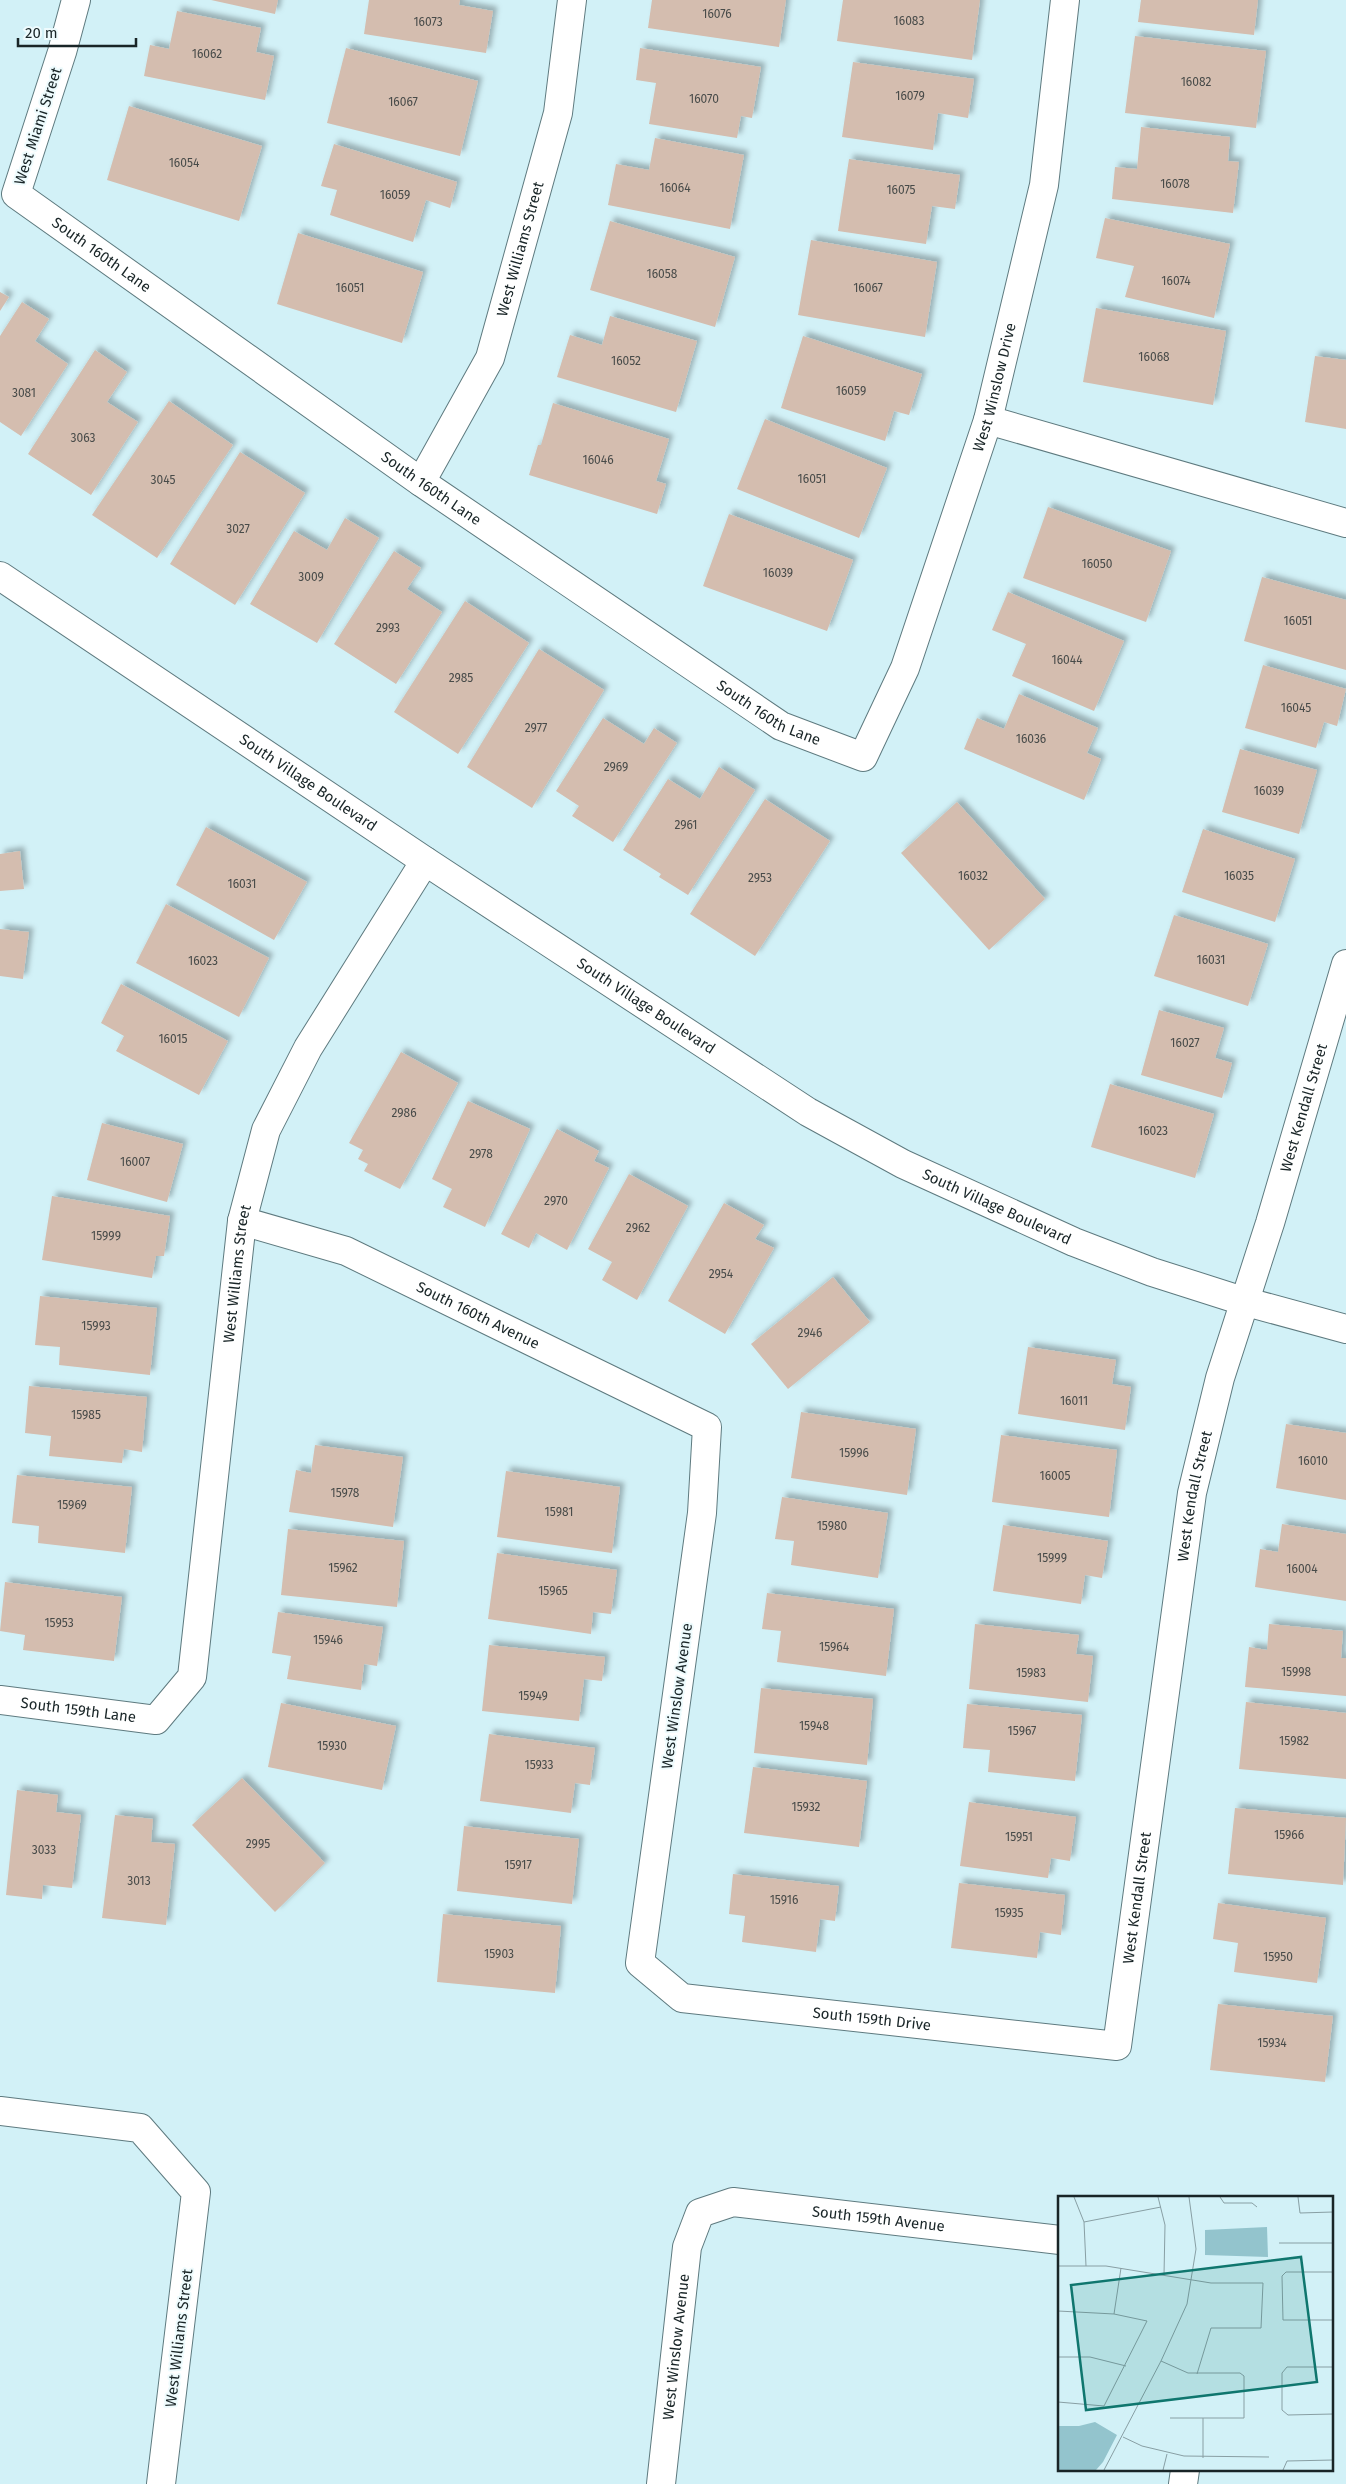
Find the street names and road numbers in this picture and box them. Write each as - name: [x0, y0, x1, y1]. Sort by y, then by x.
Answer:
- street label: West Miami Street: [10, 64, 66, 187]
- street label: West Williams Street: [493, 179, 548, 319]
- street label: South 160th Lane: [48, 213, 155, 296]
- street label: West Winslow Drive: [969, 321, 1020, 454]
- street label: South 160th Lane: [378, 448, 485, 529]
- street label: South 160th Lane: [713, 676, 823, 749]
- street label: South Village Boulevard: [236, 730, 380, 835]
- street label: South Village Boulevard: [574, 954, 719, 1058]
- street label: West Kendall Street: [1276, 1041, 1331, 1174]
- street label: South Village Boulevard: [919, 1165, 1074, 1249]
- street label: West Williams Street: [220, 1202, 255, 1344]
- street label: South 160th Avenue: [413, 1278, 542, 1353]
- street label: West Kendall Street: [1174, 1428, 1216, 1563]
- street label: West Winslow Avenue: [658, 1622, 696, 1770]
- street label: South 159th Lane: [20, 1694, 137, 1726]
- street label: West Kendall Street: [1119, 1830, 1155, 1965]
- street label: South 159th Drive: [812, 2003, 932, 2034]
- street label: South 159th Avenue: [811, 2202, 946, 2236]
- street label: West Williams Street: [162, 2267, 196, 2408]
- street label: West Winslow Avenue: [659, 2273, 693, 2421]

